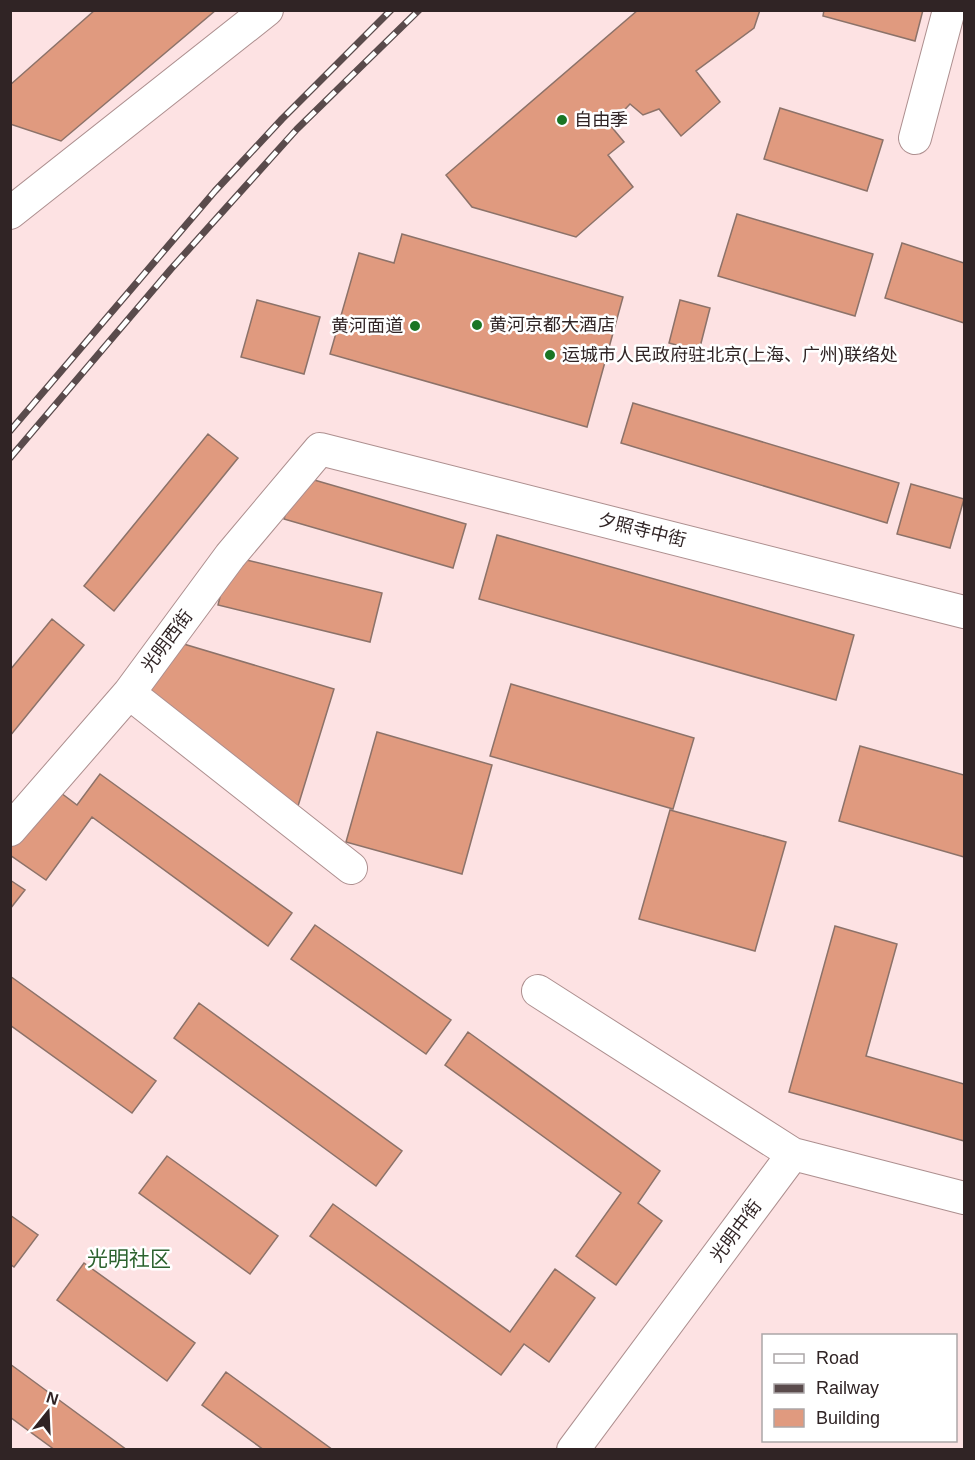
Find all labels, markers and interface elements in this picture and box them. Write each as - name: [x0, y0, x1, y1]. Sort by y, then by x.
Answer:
- place label: 自由季: [574, 110, 628, 130]
- marker: 自由季: [555, 113, 569, 127]
- place label: 黄河京都大酒店: [489, 315, 615, 335]
- place label: 黄河面道: [331, 316, 403, 336]
- marker: 黄河京都大酒店: [470, 318, 484, 332]
- marker: 黄河面道: [408, 319, 422, 333]
- place label: 运城市人民政府驻北京(上海、广州)联络处: [562, 345, 898, 365]
- marker: 运城市人民政府驻北京(上海、广州)联络处: [543, 348, 557, 362]
- street label: 夕照寺中街: [596, 509, 688, 551]
- street label: 光明西街: [137, 606, 197, 676]
- street label: 光明中街: [706, 1196, 766, 1266]
- district label: 光明社区: [87, 1247, 171, 1270]
- legend: [762, 1334, 957, 1442]
- text: Road: [816, 1348, 859, 1368]
- text: Railway: [816, 1378, 879, 1398]
- north arrow: [18, 1382, 78, 1442]
- text: N: [44, 1388, 61, 1408]
- text: Building: [816, 1408, 880, 1428]

